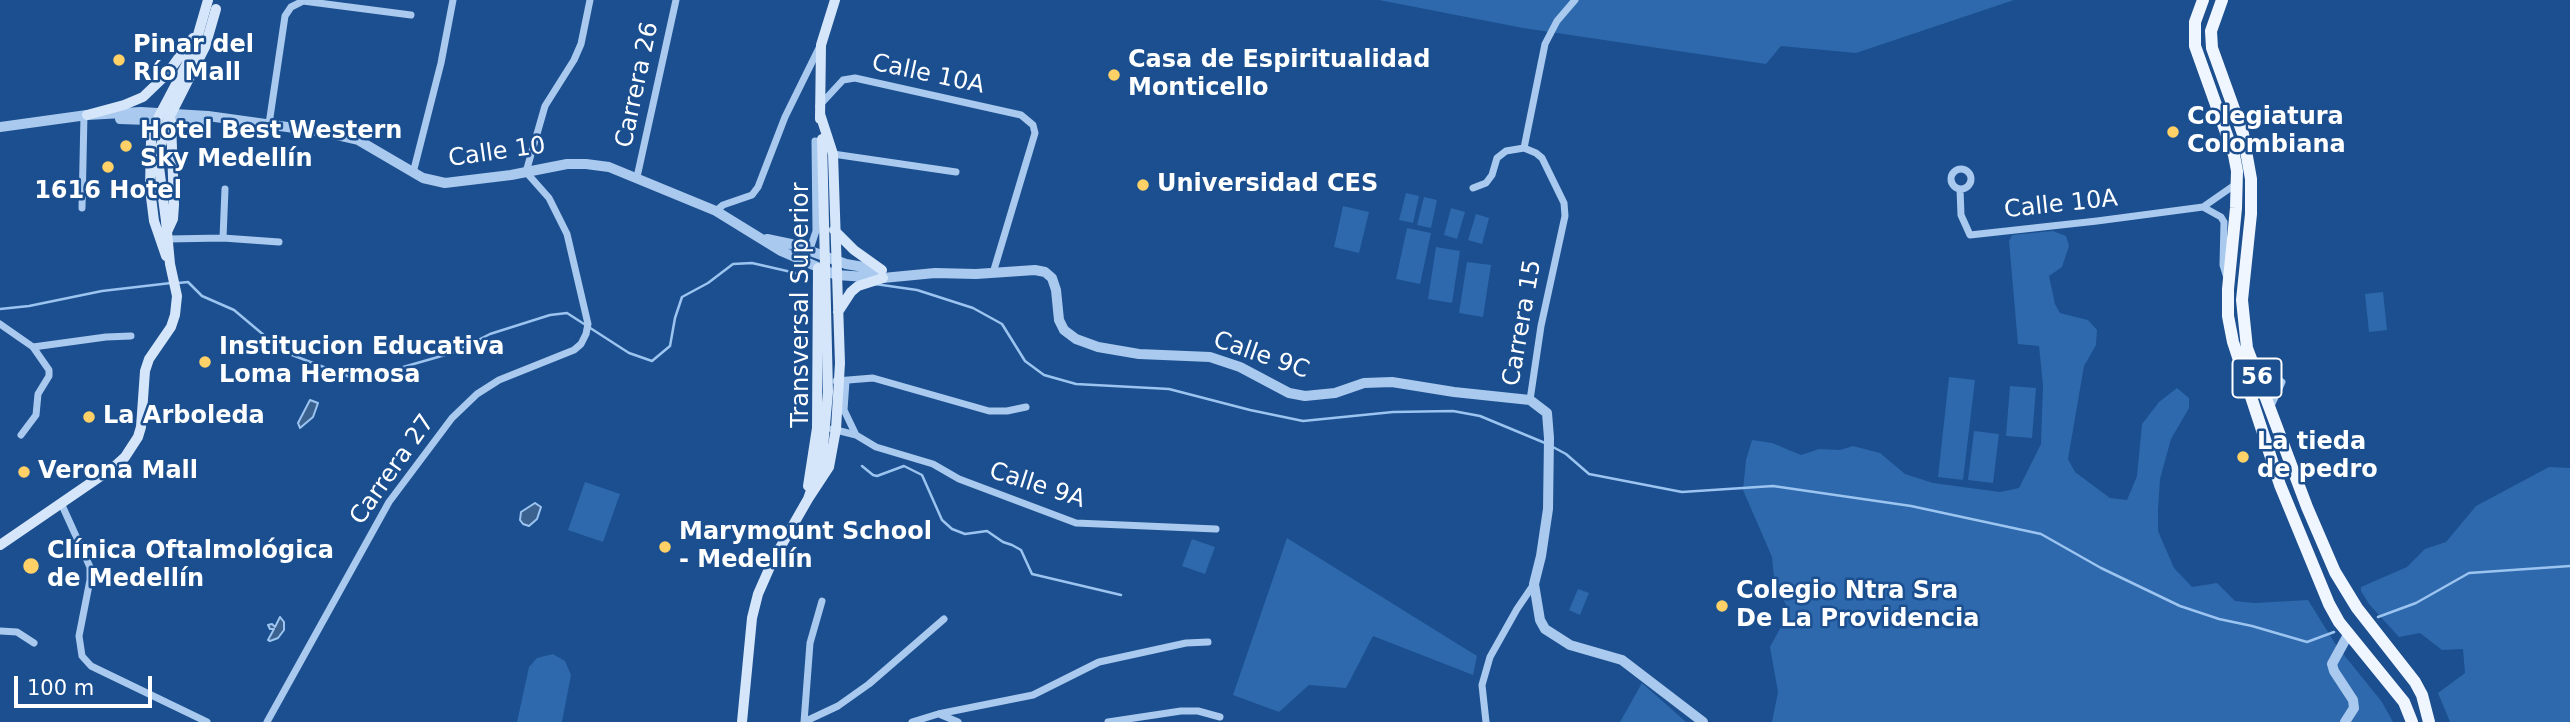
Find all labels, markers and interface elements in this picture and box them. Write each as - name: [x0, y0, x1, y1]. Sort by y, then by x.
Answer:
- street label: Carrera 26: [611, 20, 665, 150]
- place label: Pinar del Río Mall: [133, 32, 254, 88]
- place label: Casa de Espiritualidad Monticello: [1128, 47, 1430, 103]
- street label: Calle 10A: [869, 49, 987, 101]
- marker: Pinar del Río Mall: [111, 52, 127, 68]
- marker: Casa de Espiritualidad Monticello: [1106, 67, 1122, 83]
- place label: Colegiatura Colombiana: [2187, 104, 2346, 160]
- place label: Hotel Best Western Sky Medellín: [140, 118, 402, 174]
- marker: Colegiatura Colombiana: [2165, 124, 2181, 140]
- street label: Calle 10: [447, 132, 547, 174]
- marker: Hotel Best Western Sky Medellín: [118, 138, 134, 154]
- marker: 1616 Hotel: [100, 159, 116, 175]
- place label: Universidad CES: [1157, 171, 1378, 199]
- marker: Universidad CES: [1135, 177, 1151, 193]
- place label: 1616 Hotel: [34, 178, 182, 206]
- street label: Transversal Superior: [788, 182, 816, 428]
- street label: Calle 10A: [2003, 185, 2119, 225]
- street label: Carrera 15: [1498, 258, 1548, 388]
- street label: Calle 9C: [1209, 326, 1313, 386]
- place label: Institucion Educativa Loma Hermosa: [219, 334, 505, 390]
- marker: Institucion Educativa Loma Hermosa: [197, 354, 213, 370]
- road number: 56: [2232, 358, 2282, 398]
- place label: La Arboleda: [103, 403, 265, 431]
- marker: La Arboleda: [81, 409, 97, 425]
- street label: Carrera 27: [345, 409, 441, 531]
- place label: La tieda de pedro: [2257, 429, 2378, 485]
- marker: La tieda de pedro: [2235, 449, 2251, 465]
- street label: Calle 9A: [986, 457, 1088, 515]
- place label: Verona Mall: [38, 458, 198, 486]
- marker: Verona Mall: [16, 464, 32, 480]
- place label: Marymount School - Medellín: [679, 519, 932, 575]
- place label: Clínica Oftalmológica de Medellín: [47, 538, 334, 594]
- marker: Marymount School - Medellín: [657, 539, 673, 555]
- marker: Clínica Oftalmológica de Medellín: [21, 556, 41, 576]
- place label: Colegio Ntra Sra De La Providencia: [1736, 578, 1979, 634]
- marker: Colegio Ntra Sra De La Providencia: [1714, 598, 1730, 614]
- scale bar: [18, 662, 156, 706]
- text: 100 m: [27, 676, 94, 700]

